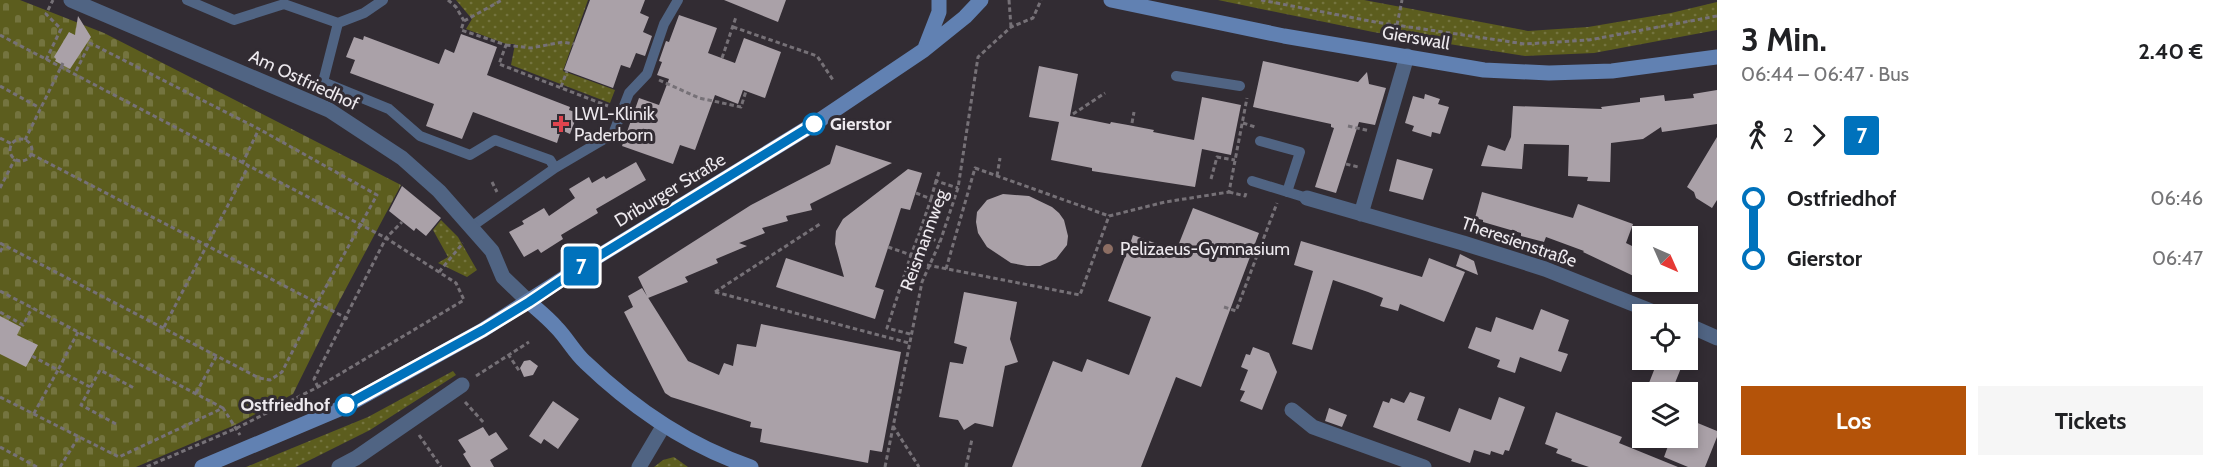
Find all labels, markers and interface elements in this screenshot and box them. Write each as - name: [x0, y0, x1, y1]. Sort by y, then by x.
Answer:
- text: 3 Min.: [1741, 19, 1827, 59]
- street label: Gierswall: [1380, 21, 1452, 55]
- text: 2.40 €: [2138, 38, 2203, 65]
- street label: Am Ostfriedhof: [246, 45, 362, 115]
- text: 06:44 – 06:47 · Bus: [1741, 62, 1909, 86]
- place label: LWL-Klinik Paderborn: [574, 103, 656, 146]
- marker: Gierstor: [803, 113, 825, 135]
- place label: Gierstor: [830, 113, 891, 135]
- marker: LWL-Klinik Paderborn: [552, 115, 570, 133]
- icon: walk: [1741, 119, 1774, 152]
- icon: forward: [1802, 119, 1835, 152]
- text: 2: [1783, 123, 1793, 147]
- text: 7: [1856, 123, 1867, 148]
- street label: Driburger Straße: [611, 148, 729, 232]
- street label: Reismannweg: [895, 185, 953, 294]
- text: Ostfriedhof: [1787, 185, 1896, 212]
- text: 06:46: [2151, 186, 2203, 210]
- street label: Theresienstraße: [1458, 212, 1580, 272]
- north arrow: [1632, 226, 1698, 292]
- map controls: [1632, 226, 1698, 448]
- place label: Pelizaeus-Gymnasium: [1120, 238, 1290, 260]
- marker: Pelizaeus-Gymnasium: [1101, 242, 1115, 256]
- text: Gierstor: [1787, 245, 1862, 272]
- line badge: 7: [562, 246, 600, 286]
- text: 06:47: [2152, 246, 2203, 270]
- text: 7: [576, 254, 586, 279]
- button: locate: [1632, 304, 1698, 370]
- button: layers: [1632, 382, 1698, 448]
- button: Los: [1741, 386, 1966, 455]
- button: Tickets: [1978, 386, 2203, 455]
- place label: Ostfriedhof: [240, 394, 330, 416]
- marker: Ostfriedhof: [335, 394, 357, 416]

